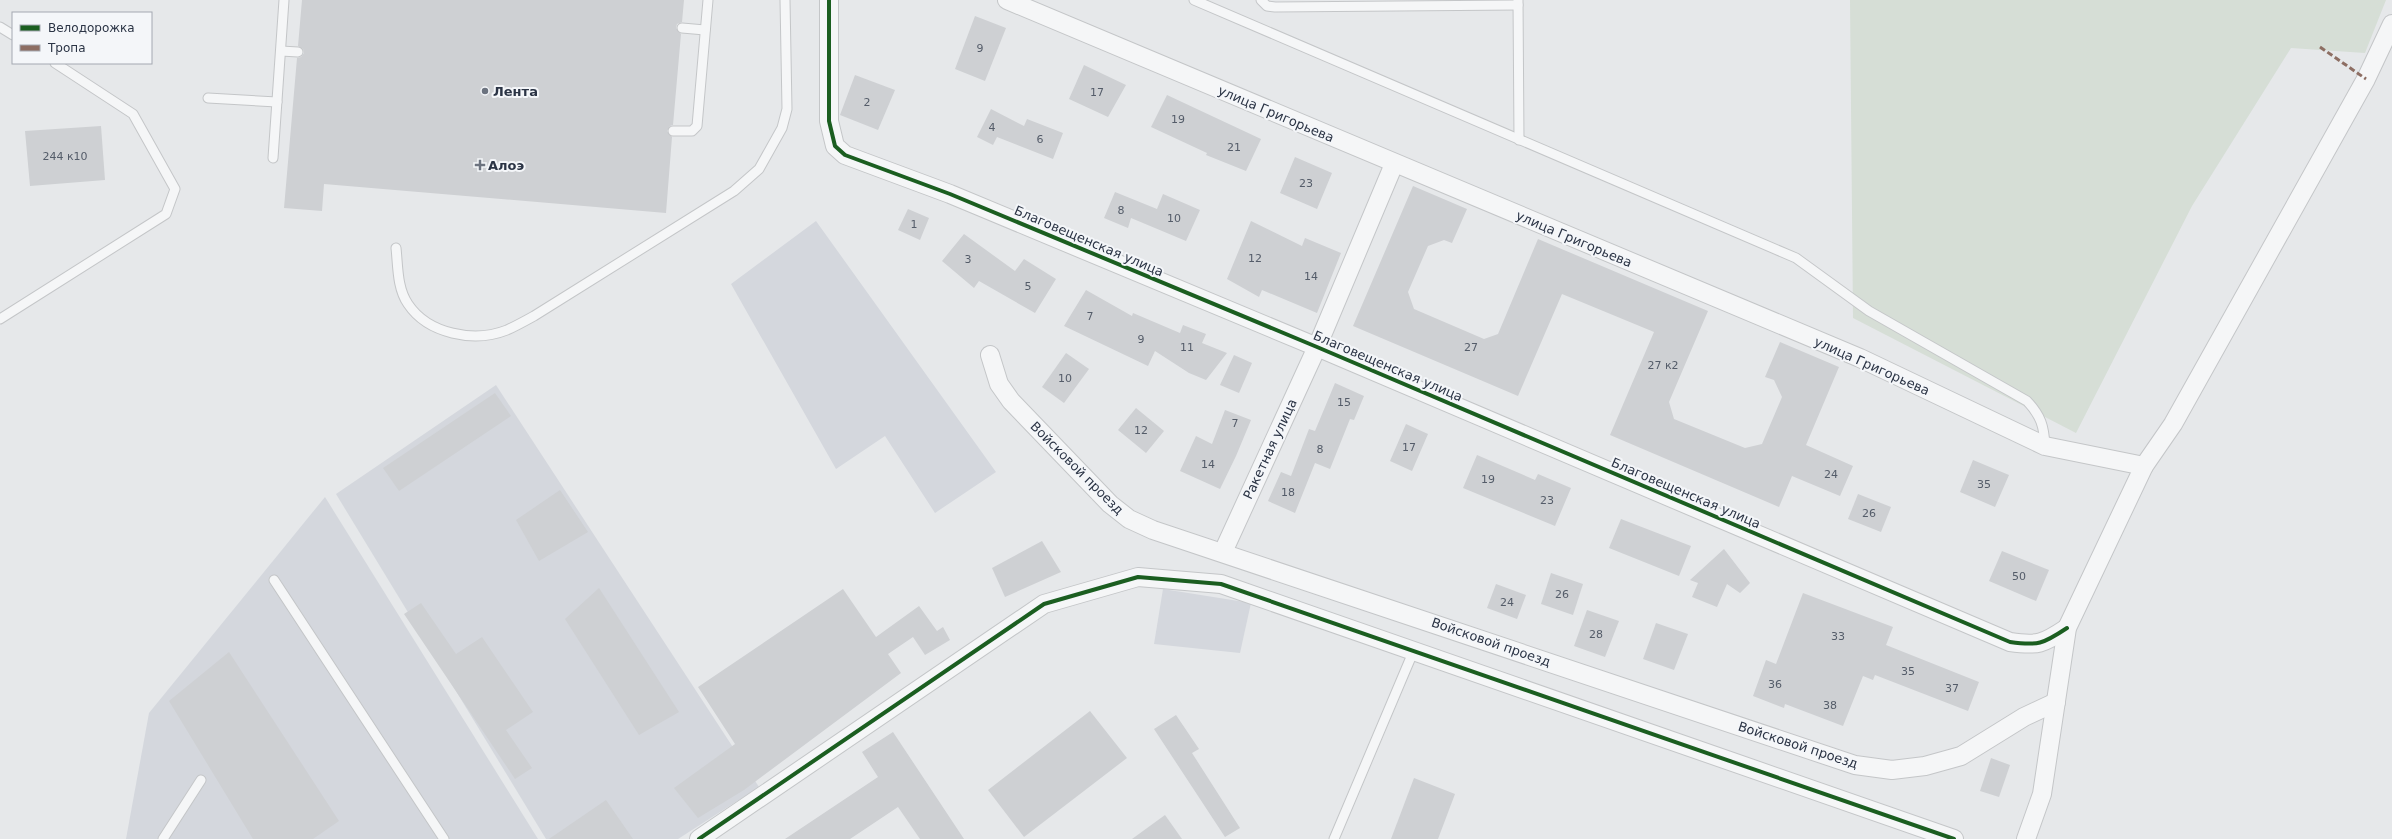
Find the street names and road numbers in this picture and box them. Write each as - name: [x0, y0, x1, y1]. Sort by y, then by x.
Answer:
- street label: улица Григорьева: [1216, 83, 1336, 145]
- street label: Благовещенская улица: [1012, 203, 1166, 279]
- street label: улица Григорьева: [1514, 208, 1634, 270]
- street label: Благовещенская улица: [1311, 328, 1465, 404]
- street label: улица Григорьева: [1812, 334, 1932, 398]
- street label: Ракетная улица: [1240, 396, 1300, 502]
- street label: Войсковой проезд: [1027, 418, 1127, 518]
- street label: Благовещенская улица: [1609, 455, 1763, 531]
- street label: Войсковой проезд: [1429, 615, 1553, 669]
- street label: Войсковой проезд: [1736, 719, 1860, 771]

